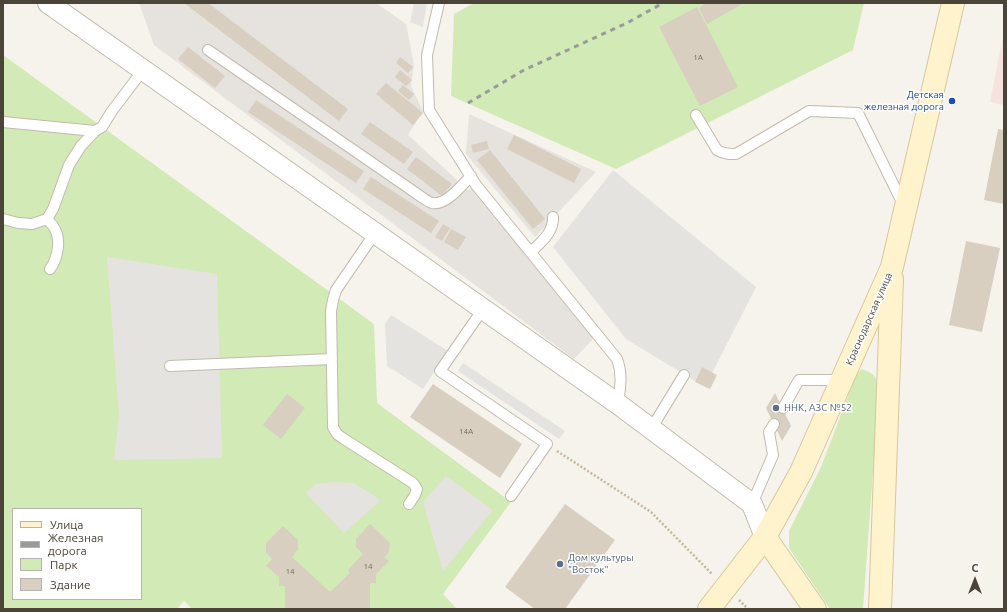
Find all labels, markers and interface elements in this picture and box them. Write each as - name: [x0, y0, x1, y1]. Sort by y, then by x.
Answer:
- house number: 1А: [693, 52, 703, 62]
- place label: Детская железная дорога: [864, 89, 944, 112]
- marker: Детская железная дорога: [947, 96, 957, 106]
- street label: Краснодарская улица: [843, 271, 895, 367]
- place label: ННК, АЗС №52: [784, 402, 852, 414]
- marker: ННК, АЗС №52: [771, 403, 781, 413]
- house number: 14А: [459, 426, 473, 436]
- legend: [12, 508, 142, 600]
- text: Улица: [50, 518, 83, 531]
- text: Железная дорога: [48, 531, 104, 557]
- place label: Дом культуры "Восток": [568, 552, 634, 576]
- text: Парк: [50, 558, 78, 571]
- marker: Дом культуры "Восток": [555, 559, 565, 569]
- north arrow: [955, 560, 995, 600]
- house number: 14: [363, 561, 373, 571]
- text: С: [971, 562, 979, 574]
- house number: 14: [285, 566, 295, 576]
- text: Здание: [50, 578, 91, 591]

